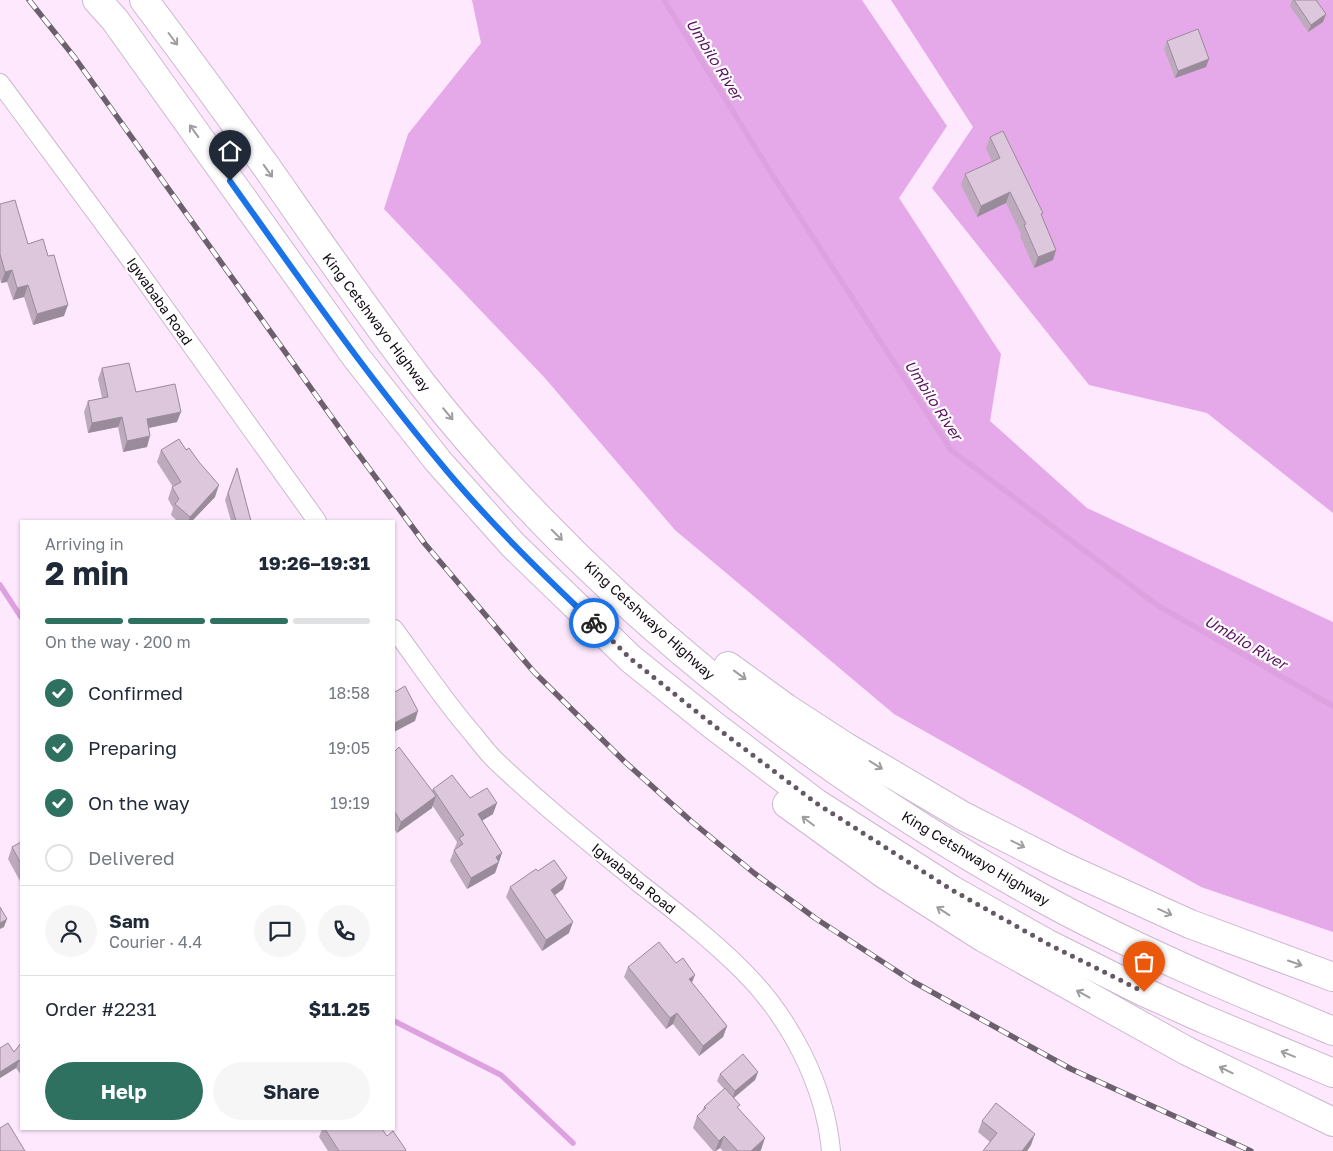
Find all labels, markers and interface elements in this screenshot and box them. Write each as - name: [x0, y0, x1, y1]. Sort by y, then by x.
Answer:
- water label: Umbilo River: [683, 15, 748, 104]
- one-way arrow: [168, 32, 178, 46]
- one-way arrow: [189, 124, 199, 138]
- pin: [209, 130, 251, 181]
- icon: home: [216, 137, 244, 165]
- one-way arrow: [263, 164, 274, 177]
- street label: King Cetshwayo Highway: [319, 249, 435, 395]
- street label: Igwababa Road: [124, 254, 196, 348]
- water label: Umbilo River: [901, 357, 968, 445]
- one-way arrow: [442, 407, 453, 420]
- one-way arrow: [551, 528, 563, 541]
- text: Arriving in: [45, 534, 124, 554]
- text: 19:26–19:31: [259, 551, 370, 574]
- text: 2 min: [45, 554, 129, 592]
- street label: King Cetshwayo Highway: [581, 557, 719, 683]
- courier: [569, 598, 619, 648]
- icon: bike: [580, 609, 608, 637]
- water label: Umbilo River: [1202, 611, 1292, 674]
- text: On the way · 200 m: [45, 632, 191, 652]
- one-way arrow: [733, 670, 747, 680]
- icon: check: [45, 679, 73, 707]
- text: Confirmed: [88, 681, 183, 704]
- text: 18:58: [329, 683, 370, 703]
- icon: check: [45, 734, 73, 762]
- text: Preparing: [88, 736, 177, 759]
- text: 19:05: [329, 738, 370, 758]
- one-way arrow: [868, 761, 882, 771]
- icon: check: [45, 789, 73, 817]
- text: On the way: [88, 791, 190, 814]
- text: 19:19: [330, 793, 370, 813]
- street label: King Cetshwayo Highway: [899, 807, 1053, 909]
- one-way arrow: [802, 815, 815, 826]
- street label: Igwababa Road: [589, 839, 679, 917]
- one-way arrow: [1010, 839, 1025, 849]
- text: Delivered: [88, 846, 175, 869]
- button: person: [45, 905, 97, 957]
- button: chat: [254, 905, 306, 957]
- button: phone: [318, 905, 370, 957]
- one-way arrow: [936, 906, 950, 917]
- one-way arrow: [1157, 908, 1172, 918]
- text: Sam: [109, 909, 149, 932]
- text: Courier · 4.4: [109, 932, 202, 952]
- pin: [1123, 941, 1165, 992]
- icon: bag: [1130, 948, 1158, 976]
- one-way arrow: [1287, 959, 1303, 968]
- one-way arrow: [1076, 988, 1091, 998]
- text: Order #2231: [45, 997, 156, 1020]
- text: $11.25: [308, 997, 370, 1020]
- one-way arrow: [1281, 1049, 1296, 1059]
- button: Help: [45, 1062, 203, 1120]
- button: Share: [213, 1062, 370, 1120]
- one-way arrow: [1219, 1065, 1234, 1075]

